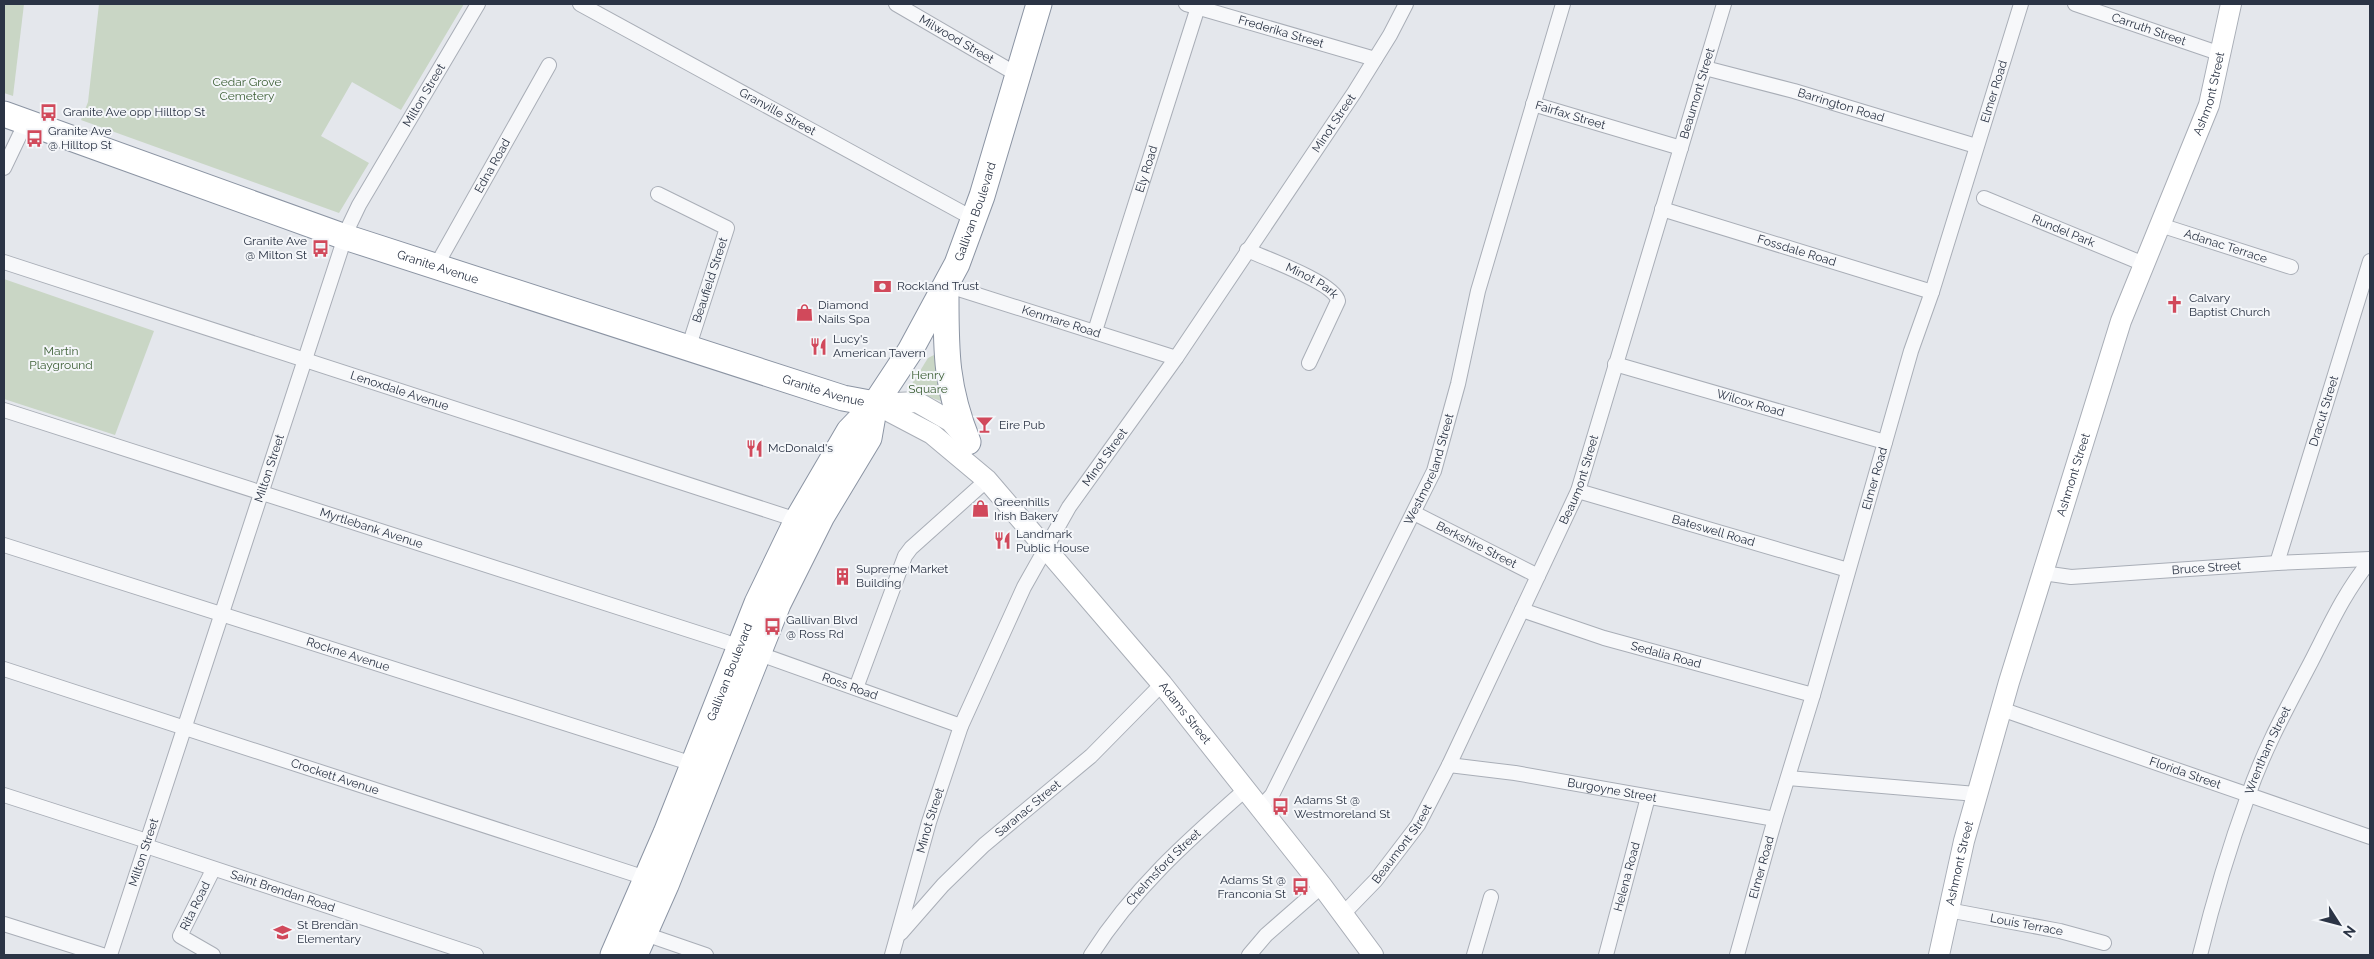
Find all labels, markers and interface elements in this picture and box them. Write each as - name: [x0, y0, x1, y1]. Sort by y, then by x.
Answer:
- street label: Carruth Street: [2110, 10, 2188, 48]
- street label: Milwood Street: [917, 12, 996, 66]
- street label: Frederika Street: [1237, 13, 1325, 51]
- street label: Beaumont Street: [1677, 46, 1717, 141]
- street label: Ashmont Street: [2190, 51, 2227, 138]
- street label: Elmer Road: [1978, 59, 2010, 124]
- street label: Milton Street: [400, 61, 448, 129]
- park label: Cedar Grove Cemetery: [212, 75, 282, 103]
- street label: Granville Street: [737, 85, 818, 138]
- street label: Barrington Road: [1796, 85, 1886, 125]
- street label: Minot Street: [1309, 91, 1358, 155]
- street label: Fairfax Street: [1534, 98, 1607, 132]
- bus stop icon: Granite Ave opp Hilltop St: [39, 102, 59, 122]
- place label: Granite Ave opp Hilltop St: [63, 105, 205, 119]
- place label: Granite Ave @ Hilltop St: [48, 124, 112, 152]
- bus stop icon: Granite Ave @ Hilltop St: [24, 128, 44, 148]
- street label: Edna Road: [472, 136, 513, 195]
- street label: Ely Road: [1132, 144, 1161, 194]
- street label: Gallivan Boulevard: [952, 160, 999, 263]
- street label: Rundel Park: [2030, 212, 2098, 250]
- street label: Adanac Terrace: [2182, 226, 2269, 266]
- street label: Fossdale Road: [1756, 232, 1838, 269]
- place label: Granite Ave @ Milton St: [243, 234, 307, 262]
- street label: Beaufield Street: [690, 236, 730, 324]
- bus stop icon: Granite Ave @ Milton St: [311, 238, 331, 258]
- street label: Granite Avenue: [395, 247, 480, 287]
- street label: Minot Park: [1283, 260, 1342, 302]
- bank icon: Rockland Trust: [873, 276, 893, 296]
- place label: Rockland Trust: [897, 279, 979, 293]
- place label: Calvary Baptist Church: [2189, 291, 2270, 319]
- church icon: Calvary Baptist Church: [2165, 295, 2185, 315]
- place label: Diamond Nails Spa: [818, 298, 870, 326]
- shop icon: Diamond Nails Spa: [794, 302, 814, 322]
- street label: Kenmare Road: [1020, 303, 1102, 341]
- place label: Lucy's American Tavern: [833, 332, 926, 360]
- restaurant icon: Lucy's American Tavern: [809, 336, 829, 356]
- park label: Martin Playground: [29, 344, 93, 372]
- street label: Lenoxdale Avenue: [349, 368, 451, 413]
- park label: Henry Square: [908, 368, 948, 396]
- street label: Granite Avenue: [781, 372, 865, 409]
- street label: Dracut Street: [2306, 374, 2341, 448]
- street label: Wilcox Road: [1715, 387, 1786, 420]
- street label: Westmoreland Street: [1401, 412, 1457, 527]
- bar icon: Eire Pub: [975, 415, 995, 435]
- place label: Eire Pub: [999, 418, 1045, 432]
- street label: Minot Street: [1079, 426, 1130, 489]
- street label: Ashmont Street: [2054, 431, 2093, 518]
- street label: Milton Street: [252, 433, 287, 504]
- street label: Beaumont Street: [1556, 433, 1601, 527]
- restaurant icon: McDonald's: [744, 438, 764, 458]
- place label: McDonald's: [768, 441, 833, 455]
- street label: Elmer Road: [1859, 446, 1890, 511]
- place label: Greenhills Irish Bakery: [994, 495, 1058, 523]
- shop icon: Greenhills Irish Bakery: [970, 499, 990, 519]
- street label: Myrtlebank Avenue: [318, 505, 425, 551]
- street label: Bateswell Road: [1670, 512, 1756, 549]
- street label: Berkshire Street: [1434, 518, 1519, 571]
- place label: Landmark Public House: [1016, 527, 1089, 555]
- restaurant icon: Landmark Public House: [992, 531, 1012, 551]
- street label: Bruce Street: [2171, 558, 2241, 577]
- place label: Supreme Market Building: [856, 562, 948, 590]
- building icon: Supreme Market Building: [832, 566, 852, 586]
- place label: Gallivan Blvd @ Ross Rd: [786, 613, 858, 641]
- bus stop icon: Gallivan Blvd @ Ross Rd: [762, 617, 782, 637]
- street label: Gallivan Boulevard: [704, 621, 755, 723]
- street label: Rockne Avenue: [305, 635, 391, 674]
- street label: Sedalia Road: [1629, 639, 1703, 671]
- street label: Ross Road: [820, 670, 880, 703]
- street label: Adams Street: [1156, 679, 1214, 747]
- street label: Wrentham Street: [2242, 704, 2294, 796]
- street label: Florida Street: [2148, 754, 2223, 792]
- street label: Crockett Avenue: [289, 756, 381, 798]
- street label: Burgoyne Street: [1566, 775, 1658, 805]
- street label: Saranac Street: [992, 777, 1063, 840]
- street label: Minot Street: [914, 786, 947, 855]
- place label: Adams St @ Westmoreland St: [1294, 793, 1390, 821]
- bus stop icon: Adams St @ Westmoreland St: [1270, 797, 1290, 817]
- street label: Beaumont Street: [1369, 802, 1435, 886]
- street label: Milton Street: [126, 817, 161, 888]
- street label: Ashmont Street: [1943, 819, 1976, 907]
- street label: Chelmsford Street: [1123, 826, 1204, 908]
- street label: Elmer Road: [1746, 834, 1777, 900]
- street label: Helena Road: [1611, 840, 1643, 913]
- street label: Saint Brendan Road: [229, 867, 337, 915]
- place label: Adams St @ Franconia St: [1218, 873, 1286, 901]
- bus stop icon: Adams St @ Franconia St: [1290, 877, 1310, 897]
- street label: Rita Road: [177, 879, 213, 933]
- north arrow: [2314, 899, 2364, 949]
- street label: Louis Terrace: [1989, 911, 2064, 938]
- place label: St Brendan Elementary: [297, 918, 361, 946]
- school or university icon: St Brendan Elementary: [273, 922, 293, 942]
- text: N: [2340, 923, 2359, 941]

